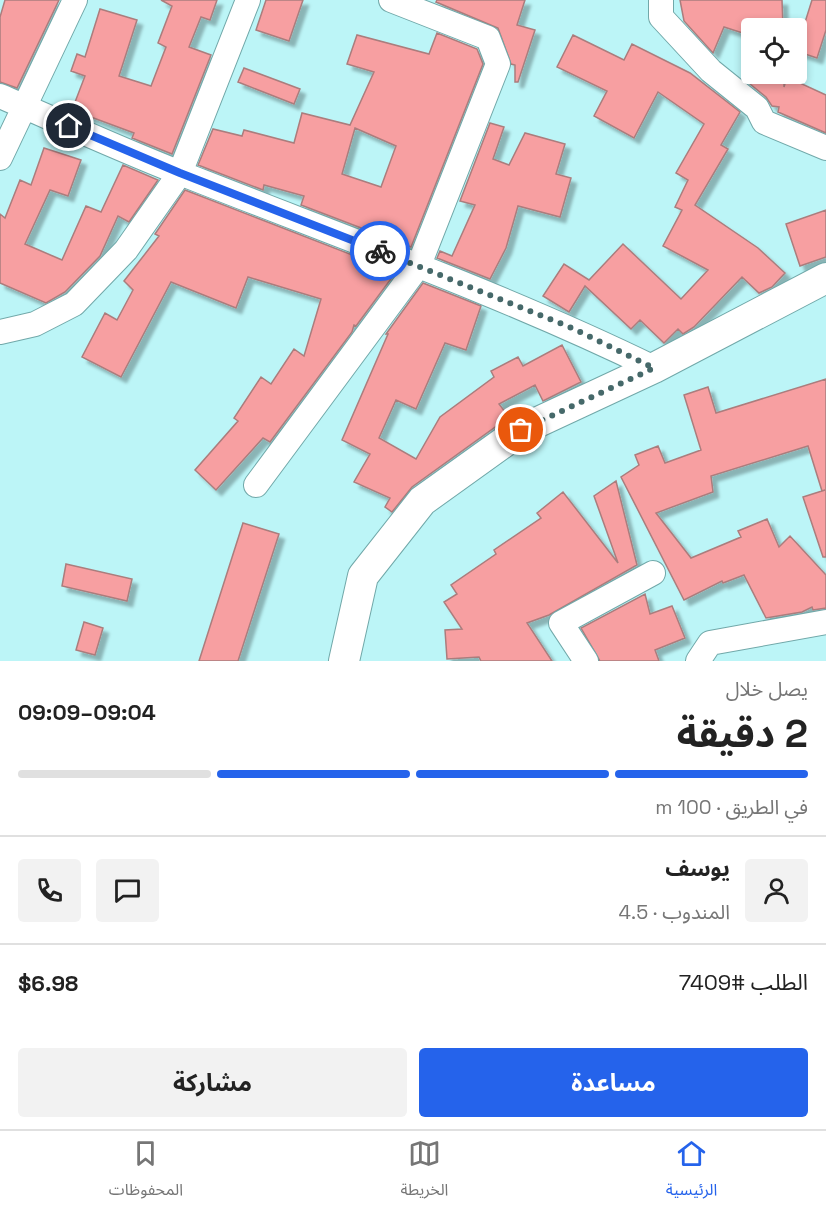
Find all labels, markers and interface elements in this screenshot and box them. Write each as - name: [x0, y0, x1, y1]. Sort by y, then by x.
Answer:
- map controls: [741, 18, 807, 84]
- button: locate: [741, 18, 807, 84]
- pin: [43, 100, 94, 151]
- icon: home: [52, 109, 85, 142]
- courier: [350, 221, 410, 281]
- icon: bike: [364, 235, 397, 268]
- pin: [495, 404, 546, 455]
- icon: bag: [504, 413, 537, 446]
- text: يصل خلال: [726, 676, 808, 702]
- text: 09:04–09:09: [18, 698, 156, 726]
- text: 2 دقيقة: [677, 709, 808, 758]
- text: في الطريق · 100 m: [655, 794, 808, 820]
- text: يوسف: [665, 854, 730, 882]
- button: phone: [18, 859, 81, 922]
- button: chat: [96, 859, 159, 922]
- button: person: [745, 859, 808, 922]
- text: المندوب · 4.5: [619, 899, 730, 925]
- text: الطلب #7409: [679, 968, 808, 996]
- text: $6.98: [18, 969, 78, 997]
- button: مشاركة: [18, 1048, 407, 1117]
- button: مساعدة: [419, 1048, 808, 1117]
- tab: المحفوظات: [109, 1137, 183, 1207]
- tab: الخريطة: [400, 1137, 448, 1207]
- tab: الرئيسية: [666, 1137, 717, 1207]

